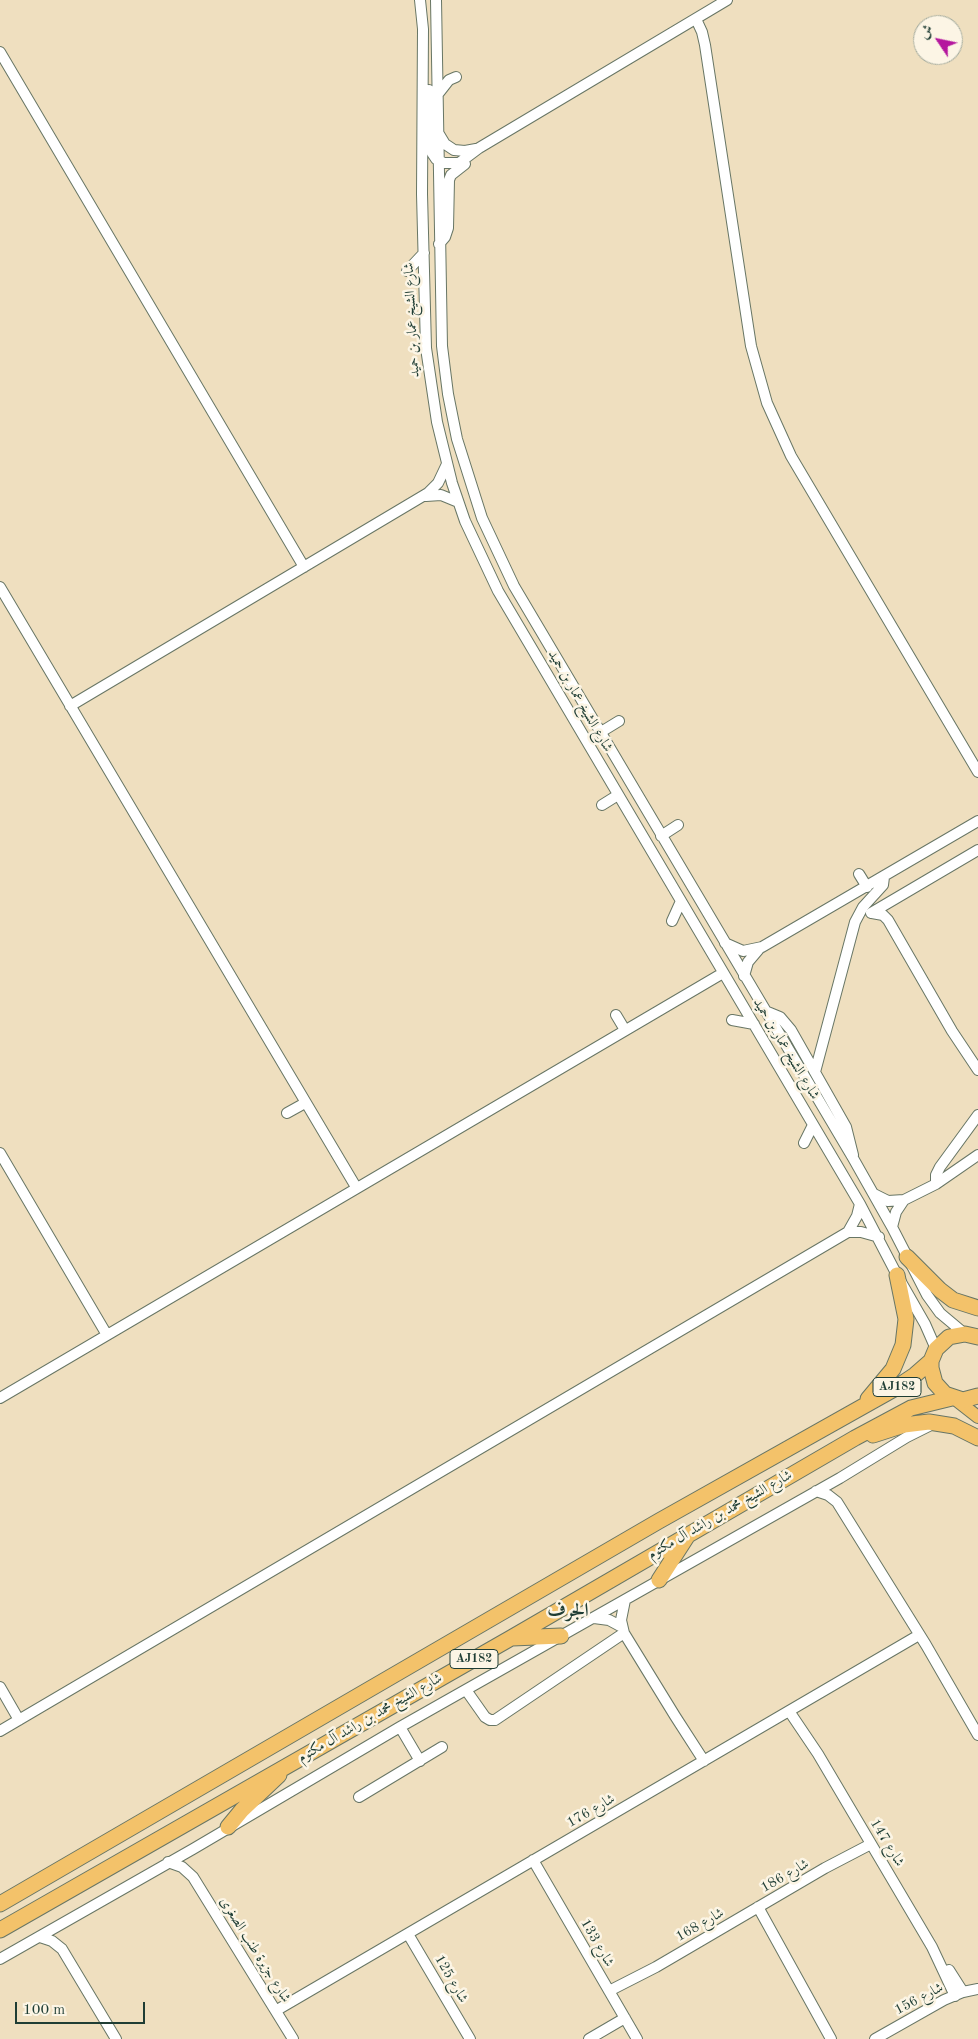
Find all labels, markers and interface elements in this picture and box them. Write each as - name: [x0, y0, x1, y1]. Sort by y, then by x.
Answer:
- north arrow: [913, 15, 963, 65]
- text: ش: [917, 23, 936, 42]
- street label: شارع الشيخ عمار بن حميد: [401, 262, 423, 378]
- street label: شارع الشيخ عمار بن حميد: [544, 647, 616, 755]
- street label: شارع الشيخ عمار بن حميد: [749, 995, 823, 1103]
- road number: AJ182: [873, 1378, 921, 1396]
- street label: شارع الشيخ محمد بن راشد آل مكتوم: [645, 1467, 795, 1563]
- district label: الجرف: [547, 1600, 589, 1622]
- road number: AJ182: [450, 1650, 498, 1668]
- street label: شارع الشيخ محمد بن راشد آل مكتوم: [295, 1670, 445, 1766]
- street label: شارع 176: [564, 1791, 618, 1831]
- street label: شارع 147: [866, 1816, 908, 1870]
- street label: شارع 186: [758, 1856, 812, 1896]
- street label: شارع جزيرة طنب الصغرى: [216, 1894, 294, 2006]
- street label: شارع 168: [673, 1905, 727, 1945]
- street label: شارع 133: [577, 1916, 617, 1970]
- street label: شارع 125: [431, 1952, 471, 2006]
- street label: شارع 156: [892, 1979, 946, 2019]
- scale bar: [18, 1992, 148, 2024]
- text: 100 m: [23, 2003, 65, 2018]

